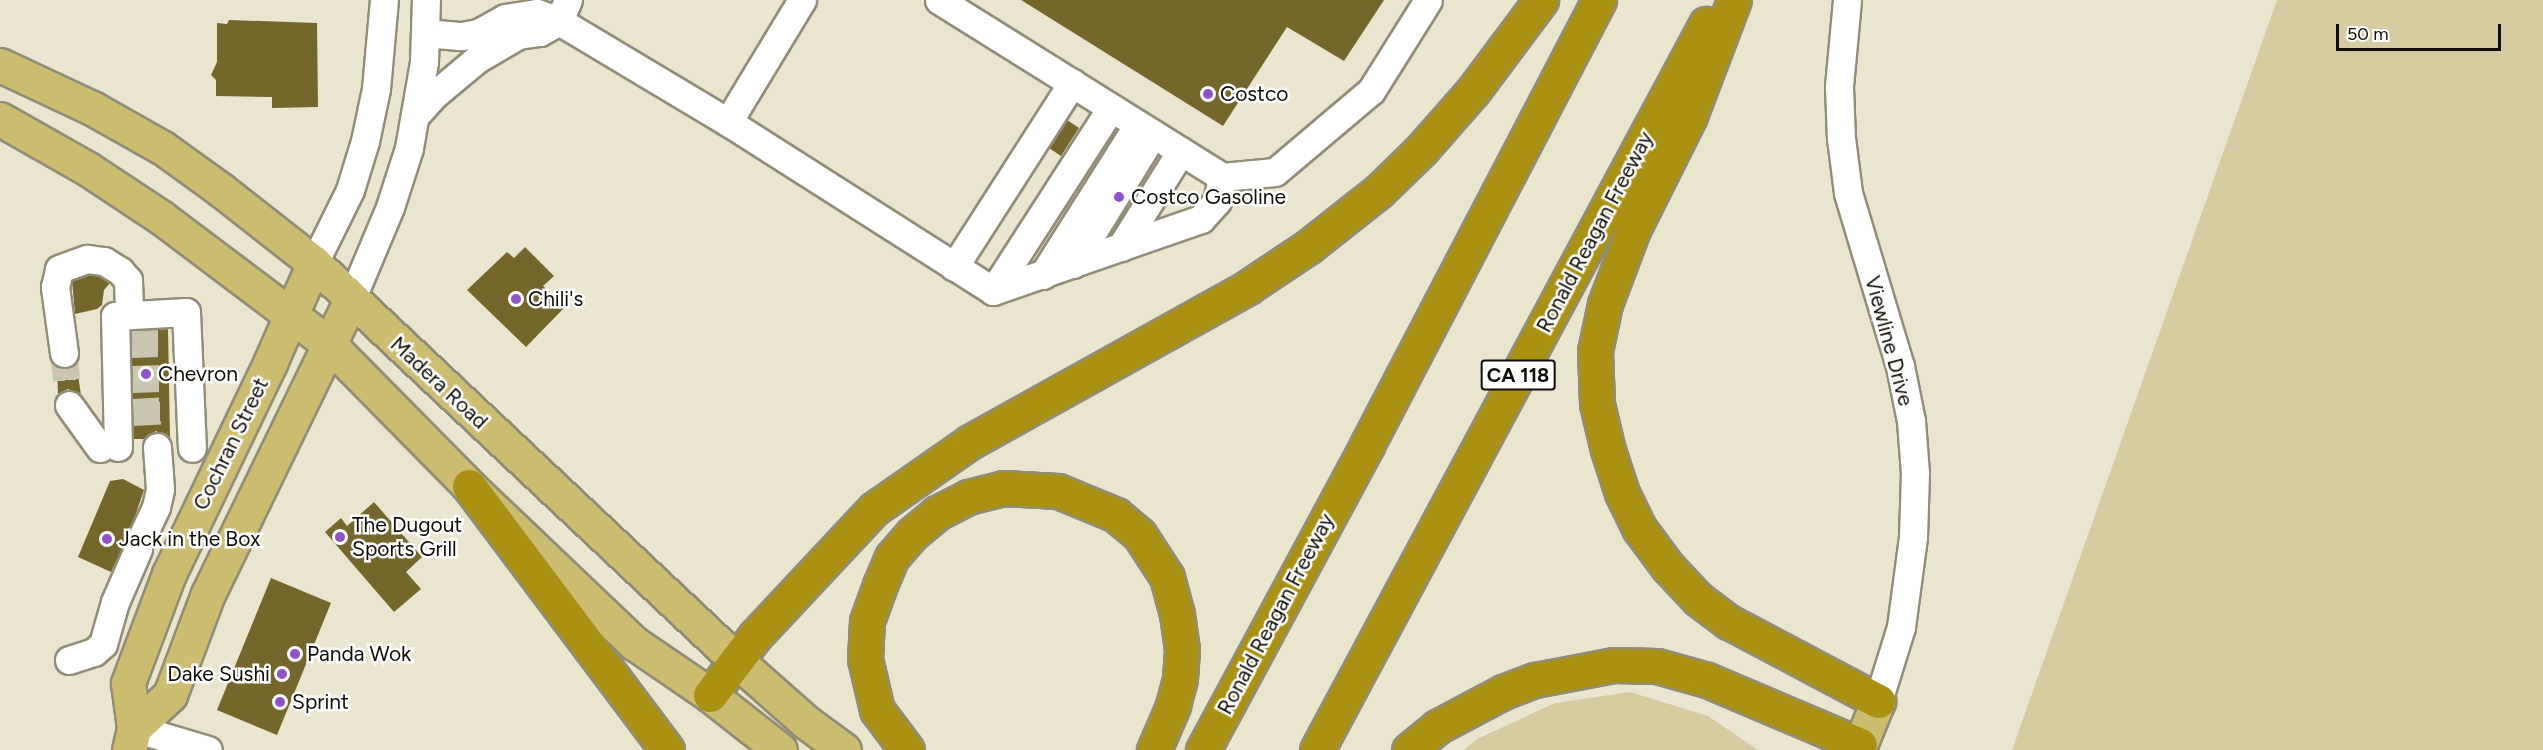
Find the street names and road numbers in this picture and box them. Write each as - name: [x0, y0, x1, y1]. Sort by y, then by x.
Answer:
- street label: Ronald Reagan Freeway: [1531, 127, 1659, 337]
- street label: Viewline Drive: [1860, 273, 1918, 409]
- street label: Madera Road: [385, 332, 493, 434]
- road number: CA 118: [1480, 358, 1556, 392]
- street label: Cochran Street: [188, 374, 274, 514]
- street label: Ronald Reagan Freeway: [1212, 509, 1340, 719]

